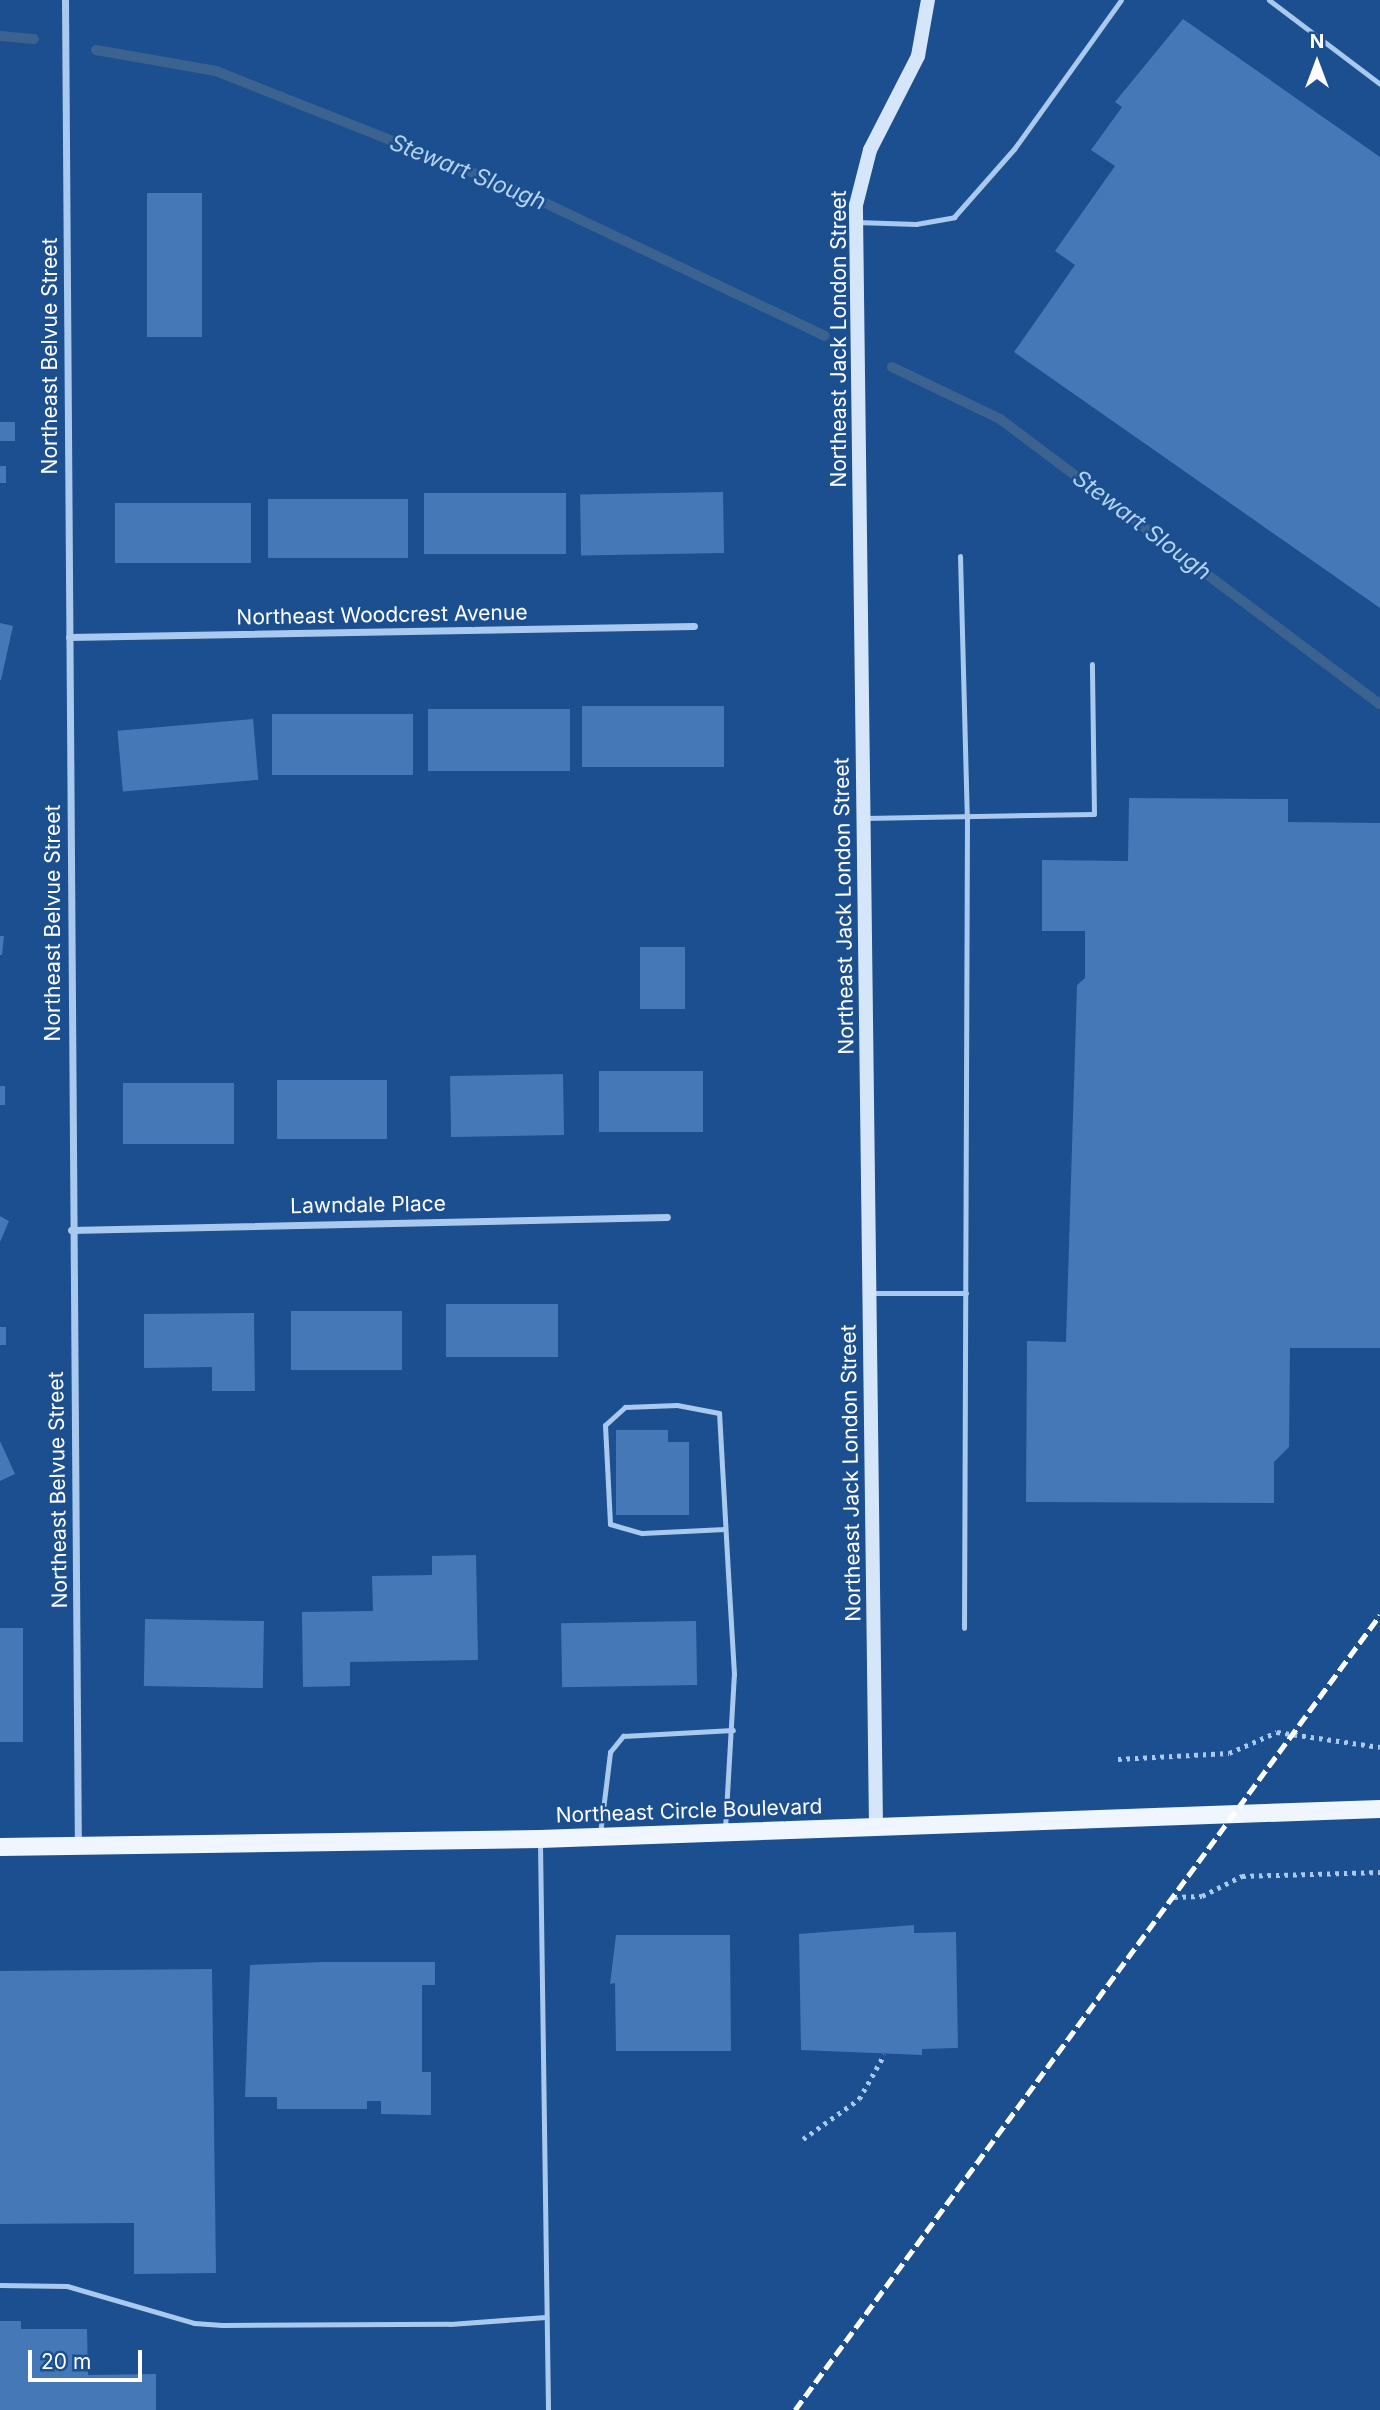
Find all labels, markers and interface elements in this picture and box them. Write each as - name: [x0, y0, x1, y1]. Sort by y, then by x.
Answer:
- north arrow: [1282, 28, 1352, 98]
- text: N: [1310, 30, 1324, 53]
- water label: Stewart Slough: [386, 128, 550, 216]
- street label: Northeast Jack London Street: [826, 190, 852, 488]
- street label: Northeast Belvue Street: [37, 238, 63, 474]
- water label: Stewart Slough: [1067, 464, 1217, 586]
- street label: Northeast Woodcrest Avenue: [236, 600, 528, 630]
- street label: Northeast Jack London Street: [829, 757, 859, 1055]
- street label: Northeast Belvue Street: [40, 805, 66, 1041]
- street label: Lawndale Place: [290, 1191, 446, 1219]
- street label: Northeast Jack London Street: [836, 1324, 866, 1622]
- street label: Northeast Belvue Street: [43, 1371, 73, 1609]
- street label: Northeast Circle Boulevard: [555, 1794, 823, 1828]
- scale bar: [32, 2336, 145, 2380]
- text: 20 m: [41, 2349, 91, 2374]

